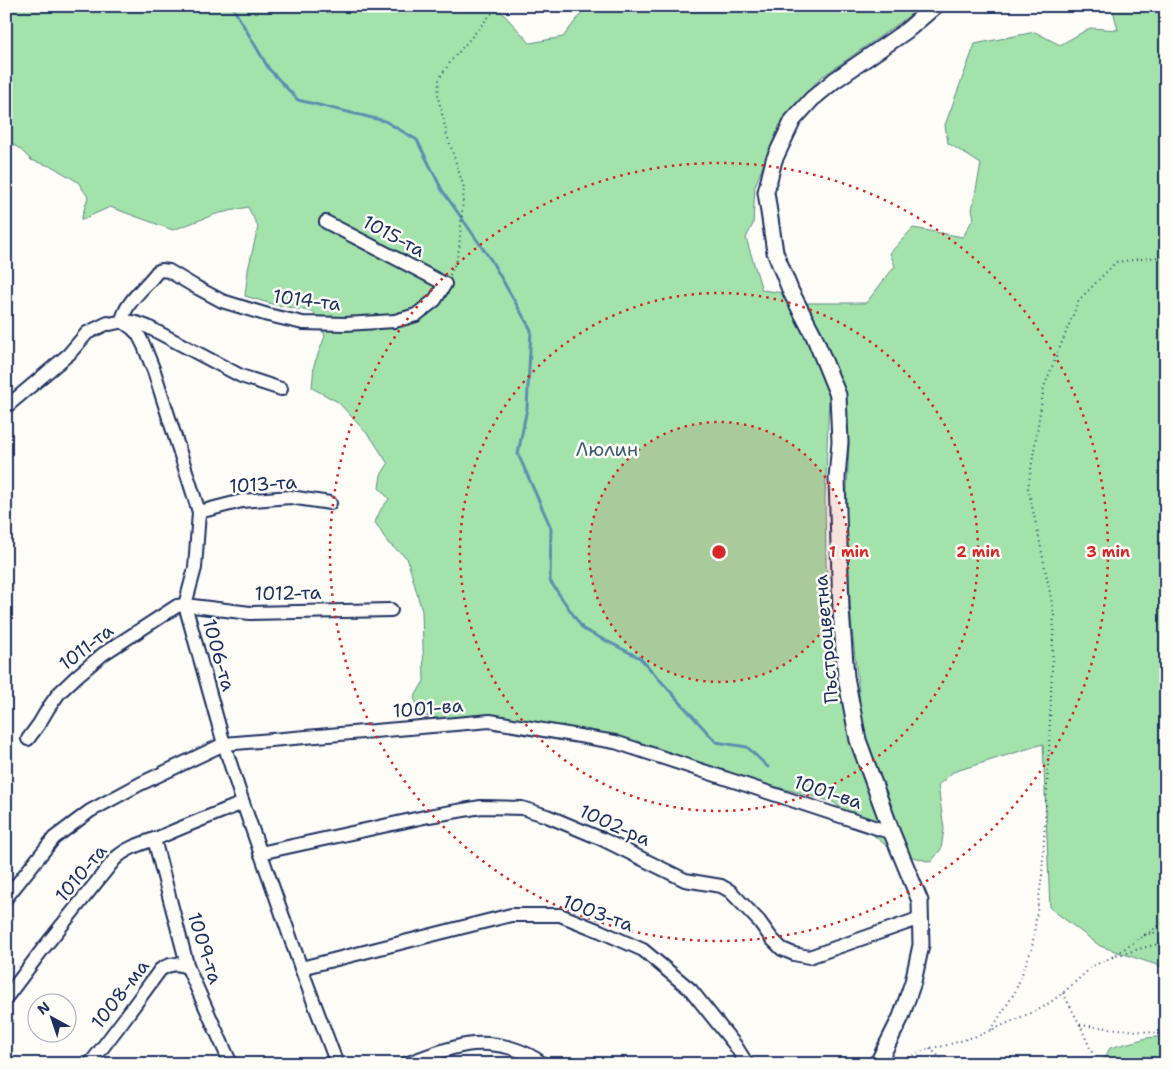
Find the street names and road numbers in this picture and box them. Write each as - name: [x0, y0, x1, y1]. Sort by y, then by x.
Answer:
- street label: 1015-та: [359, 209, 430, 263]
- street label: 1014-та: [272, 283, 343, 317]
- street label: 1013-та: [228, 469, 298, 499]
- street label: Пъстроцветна: [808, 574, 844, 704]
- street label: 1012-та: [254, 580, 322, 606]
- street label: 1006-та: [197, 616, 241, 694]
- street label: 1011-та: [54, 618, 118, 676]
- street label: 1001-ва: [392, 692, 464, 724]
- street label: 1001-ва: [791, 769, 866, 815]
- street label: 1002-ра: [576, 798, 655, 852]
- street label: 1010-та: [50, 839, 113, 907]
- street label: 1003-та: [559, 889, 637, 937]
- street label: 1009-та: [182, 909, 228, 987]
- street label: 1008-ма: [85, 954, 155, 1034]

